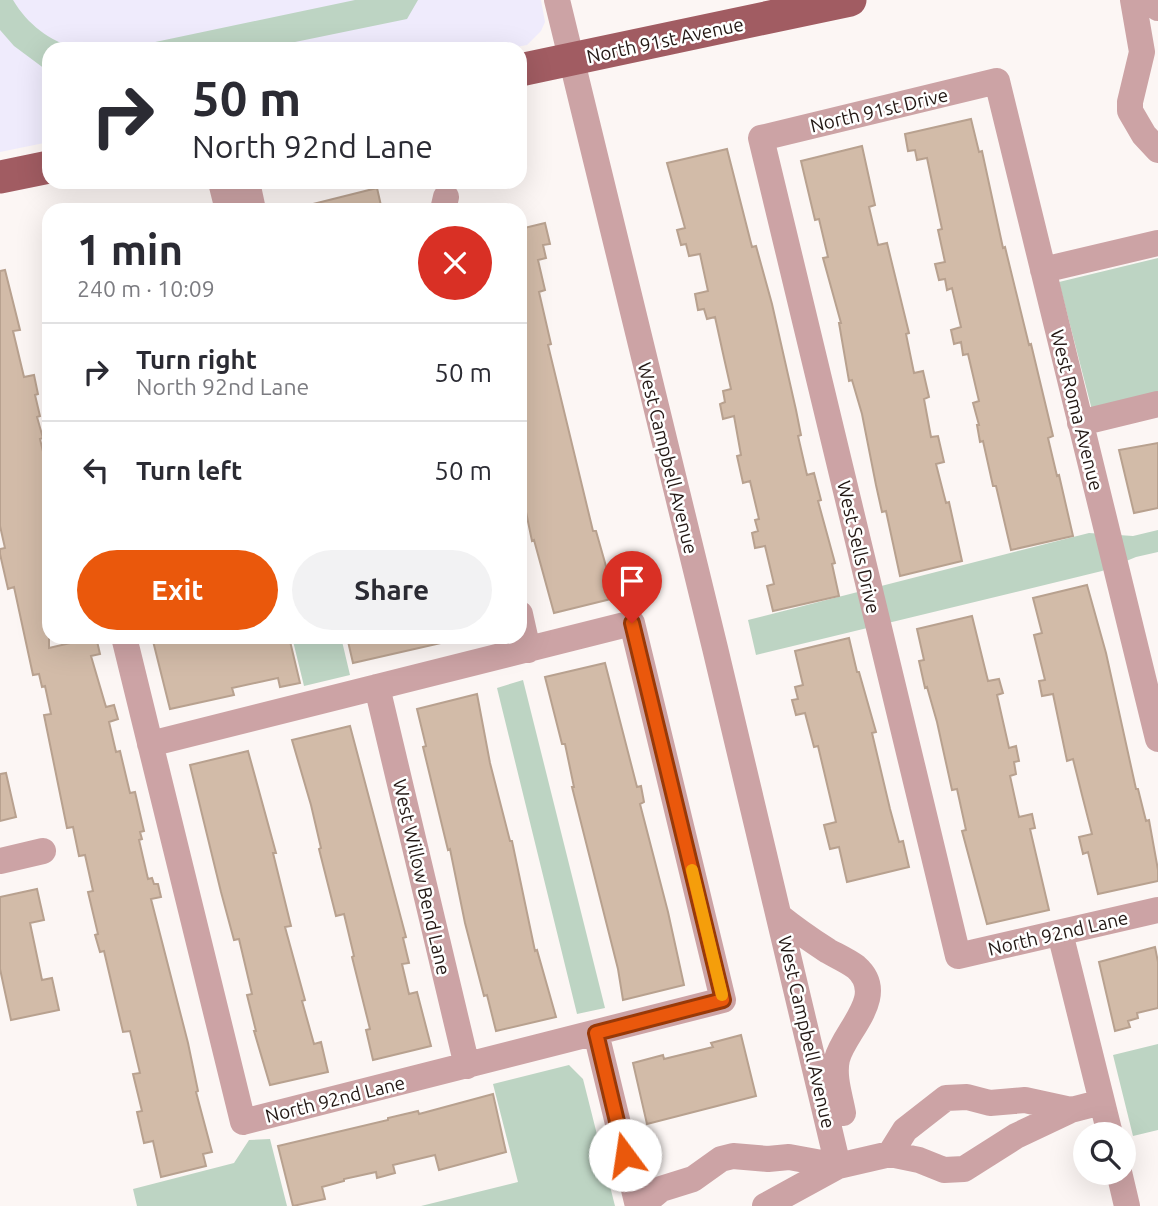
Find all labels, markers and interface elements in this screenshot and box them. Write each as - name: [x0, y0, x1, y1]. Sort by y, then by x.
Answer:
- street label: North 91st Avenue: [584, 13, 746, 67]
- icon: right: [77, 70, 168, 161]
- text: 50 m: [192, 70, 301, 125]
- street label: North 91st Drive: [808, 83, 950, 137]
- text: North 92nd Lane: [192, 128, 433, 164]
- text: 1 min: [77, 226, 183, 273]
- button: close: [418, 226, 492, 300]
- text: 240 m · 10:09: [77, 276, 215, 301]
- street label: West Roma Avenue: [1046, 327, 1108, 493]
- text: Turn right: [136, 345, 257, 374]
- icon: right: [77, 353, 115, 391]
- text: 50 m: [434, 358, 492, 387]
- street label: West Campbell Avenue: [634, 360, 702, 556]
- text: North 92nd Lane: [136, 374, 309, 399]
- icon: left: [77, 451, 115, 489]
- text: Turn left: [136, 456, 242, 485]
- text: 50 m: [434, 456, 492, 485]
- street label: West Sells Drive: [833, 478, 885, 616]
- button: Exit: [77, 550, 278, 630]
- button: Share: [292, 550, 492, 630]
- pin: [602, 551, 662, 623]
- icon: arrive: [613, 562, 651, 600]
- street label: West Willow Bend Lane: [389, 777, 455, 977]
- street label: North 92nd Lane: [986, 906, 1130, 960]
- street label: West Campbell Avenue: [774, 934, 840, 1130]
- street label: North 92nd Lane: [263, 1071, 407, 1127]
- position arrow: [588, 1118, 662, 1192]
- map controls: [1073, 1122, 1136, 1185]
- button: search: [1073, 1122, 1136, 1185]

